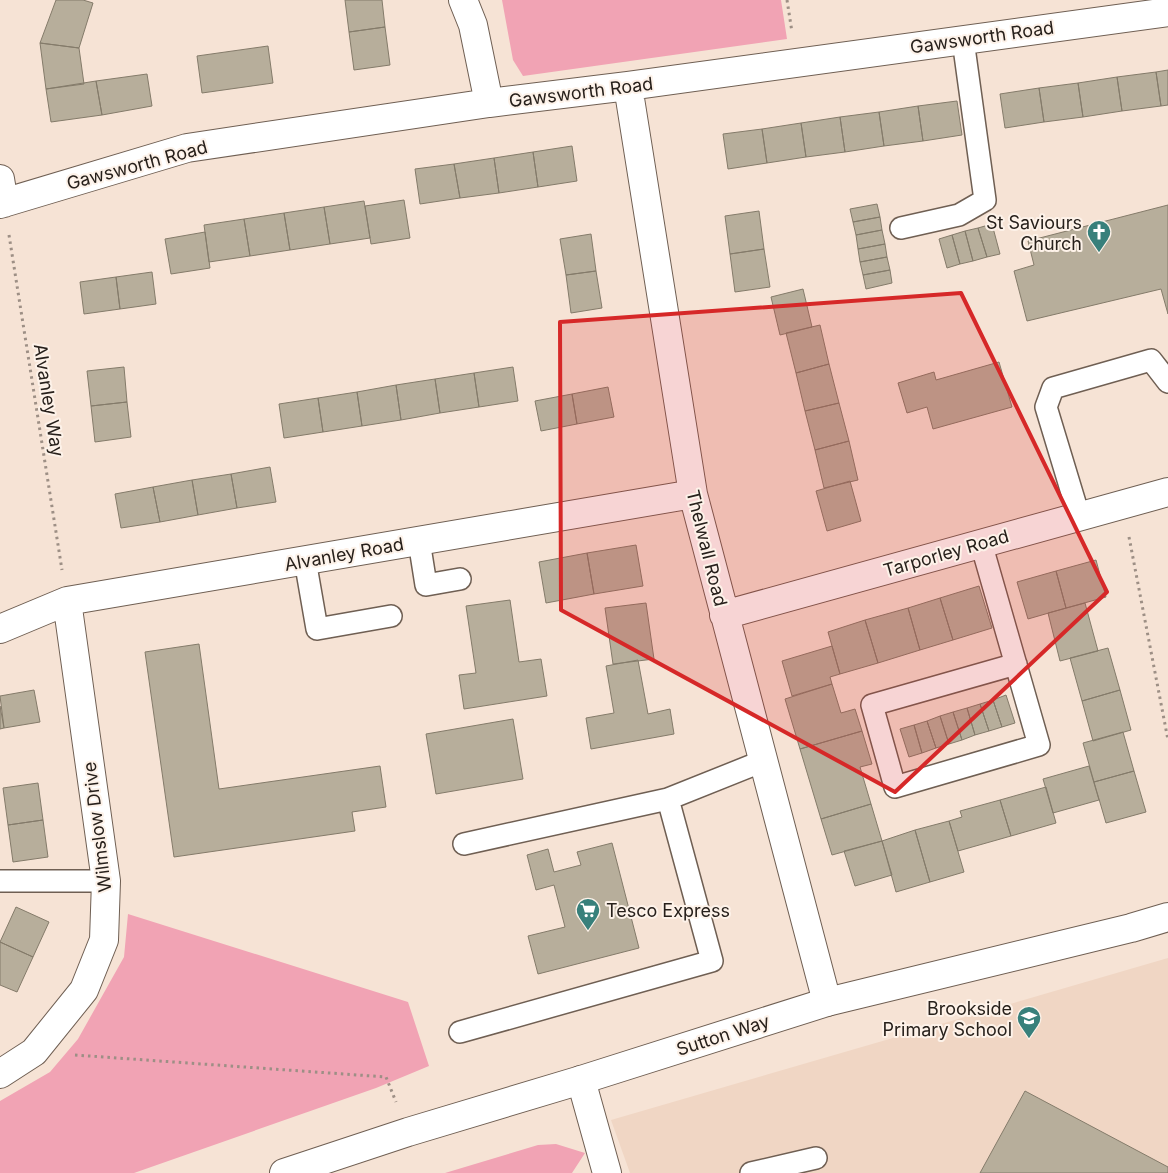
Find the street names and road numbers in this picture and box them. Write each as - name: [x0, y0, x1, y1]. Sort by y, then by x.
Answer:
- street label: Gawsworth Road: [909, 17, 1055, 57]
- street label: Gawsworth Road: [508, 73, 654, 111]
- street label: Gawsworth Road: [64, 136, 210, 194]
- street label: Alvanley Way: [30, 342, 68, 458]
- street label: Thelwall Road: [682, 488, 732, 608]
- street label: Tarporley Road: [881, 525, 1011, 581]
- street label: Alvanley Road: [283, 533, 405, 575]
- street label: Wilmslow Drive: [79, 761, 115, 893]
- street label: Sutton Way: [674, 1010, 772, 1060]

